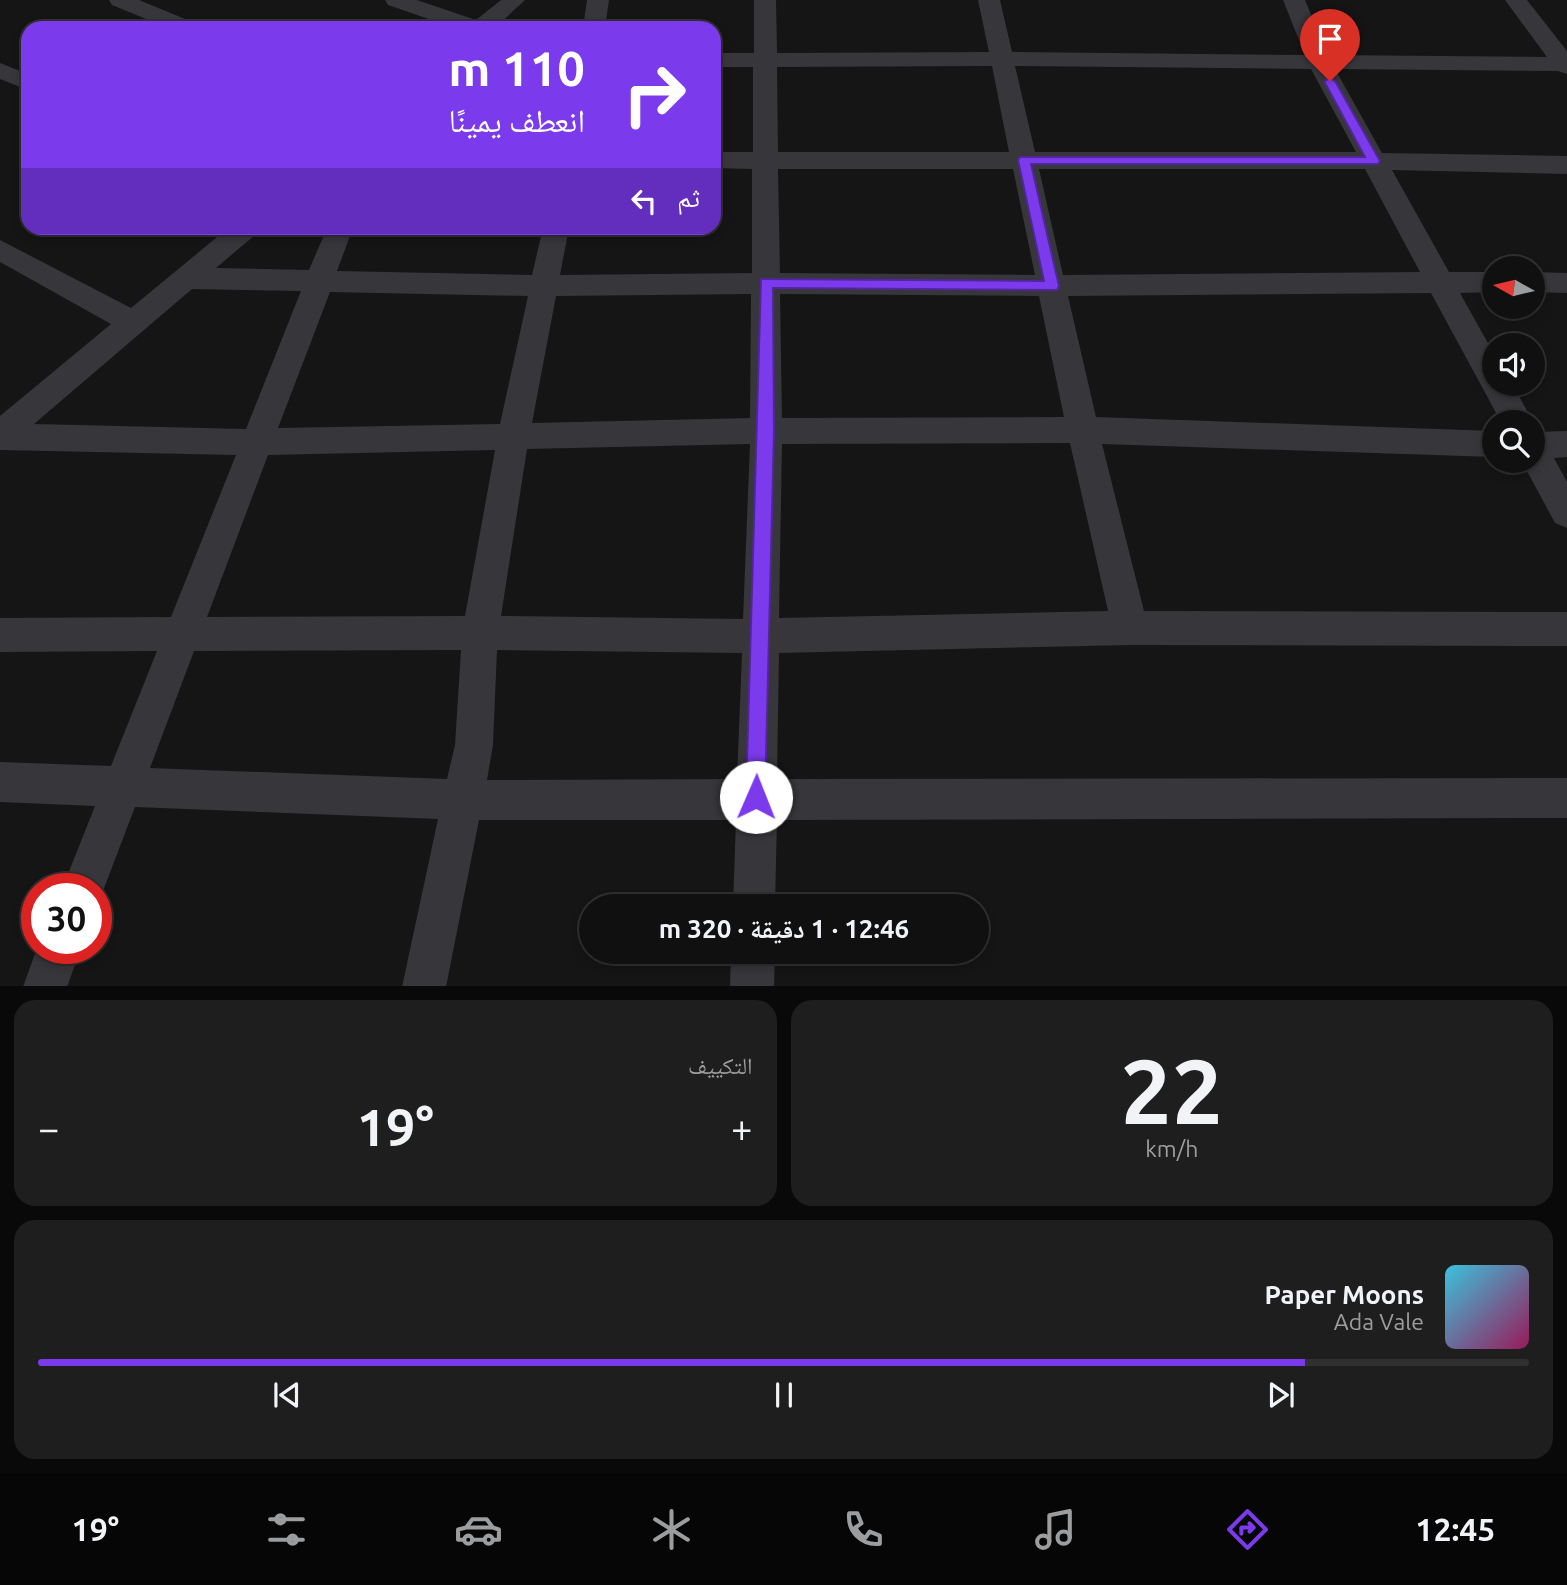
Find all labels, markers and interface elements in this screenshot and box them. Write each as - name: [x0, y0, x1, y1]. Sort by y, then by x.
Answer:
- pin: [1300, 9, 1360, 81]
- icon: arrive: [1311, 20, 1349, 58]
- text: 110 m: [448, 40, 585, 95]
- icon: right: [609, 49, 700, 140]
- text: انعطف يمينًا: [449, 102, 585, 138]
- icon: left: [625, 182, 663, 220]
- text: ثم: [677, 183, 700, 212]
- north arrow: [1482, 256, 1545, 318]
- map controls: [1482, 256, 1545, 473]
- button: sound: [1482, 333, 1545, 396]
- button: search: [1482, 410, 1545, 473]
- position arrow: [719, 760, 793, 834]
- speed limit sign: 30: [21, 873, 112, 964]
- text: 12:46 · 1 دقيقة · 320 m: [659, 914, 909, 943]
- text: 22: [1120, 1039, 1223, 1141]
- text: التكييف: [688, 1053, 753, 1078]
- text: 19°: [357, 1098, 434, 1156]
- text: −: [38, 1107, 59, 1149]
- text: +: [731, 1107, 752, 1149]
- text: km/h: [1145, 1136, 1198, 1161]
- text: Paper Moons: [1265, 1280, 1424, 1309]
- text: Ada Vale: [1334, 1309, 1424, 1334]
- icon: previous: [268, 1376, 306, 1414]
- icon: pause: [765, 1376, 803, 1414]
- icon: next: [1262, 1376, 1300, 1414]
- icon: filters: [262, 1505, 311, 1554]
- icon: car: [454, 1505, 503, 1554]
- icon: climate: [647, 1505, 696, 1554]
- icon: phone: [839, 1505, 888, 1554]
- icon: music: [1031, 1505, 1080, 1554]
- icon: directions: [1223, 1505, 1272, 1554]
- text: 19°: [72, 1511, 119, 1547]
- text: 12:45: [1415, 1511, 1495, 1547]

